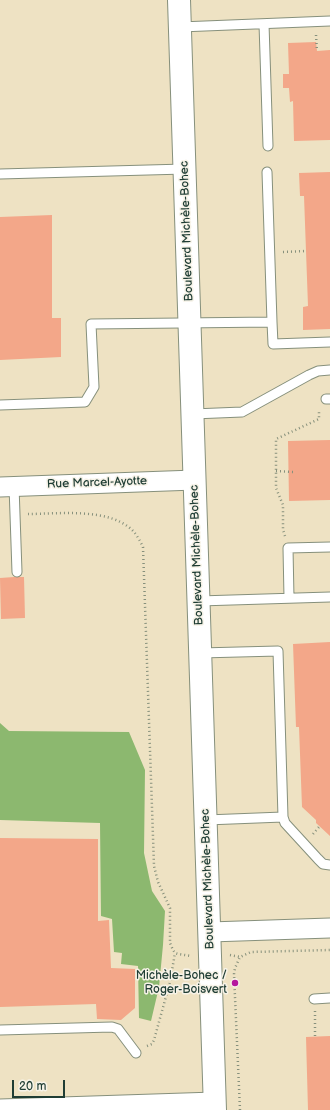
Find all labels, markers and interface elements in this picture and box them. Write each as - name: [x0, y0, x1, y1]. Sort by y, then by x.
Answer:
- street label: Boulevard Michèle-Bohec: [177, 161, 197, 301]
- street label: Rue Marcel-Ayotte: [47, 474, 147, 492]
- street label: Boulevard Michèle-Bohec: [187, 485, 207, 625]
- street label: Boulevard Michèle-Bohec: [198, 809, 218, 949]
- place label: Michèle-Bohec / Roger-Boisvert: [136, 969, 227, 997]
- marker: Michèle-Bohec / Roger-Boisvert: [230, 978, 240, 988]
- scale bar: [14, 1072, 67, 1098]
- text: 20 m: [19, 1079, 46, 1094]

